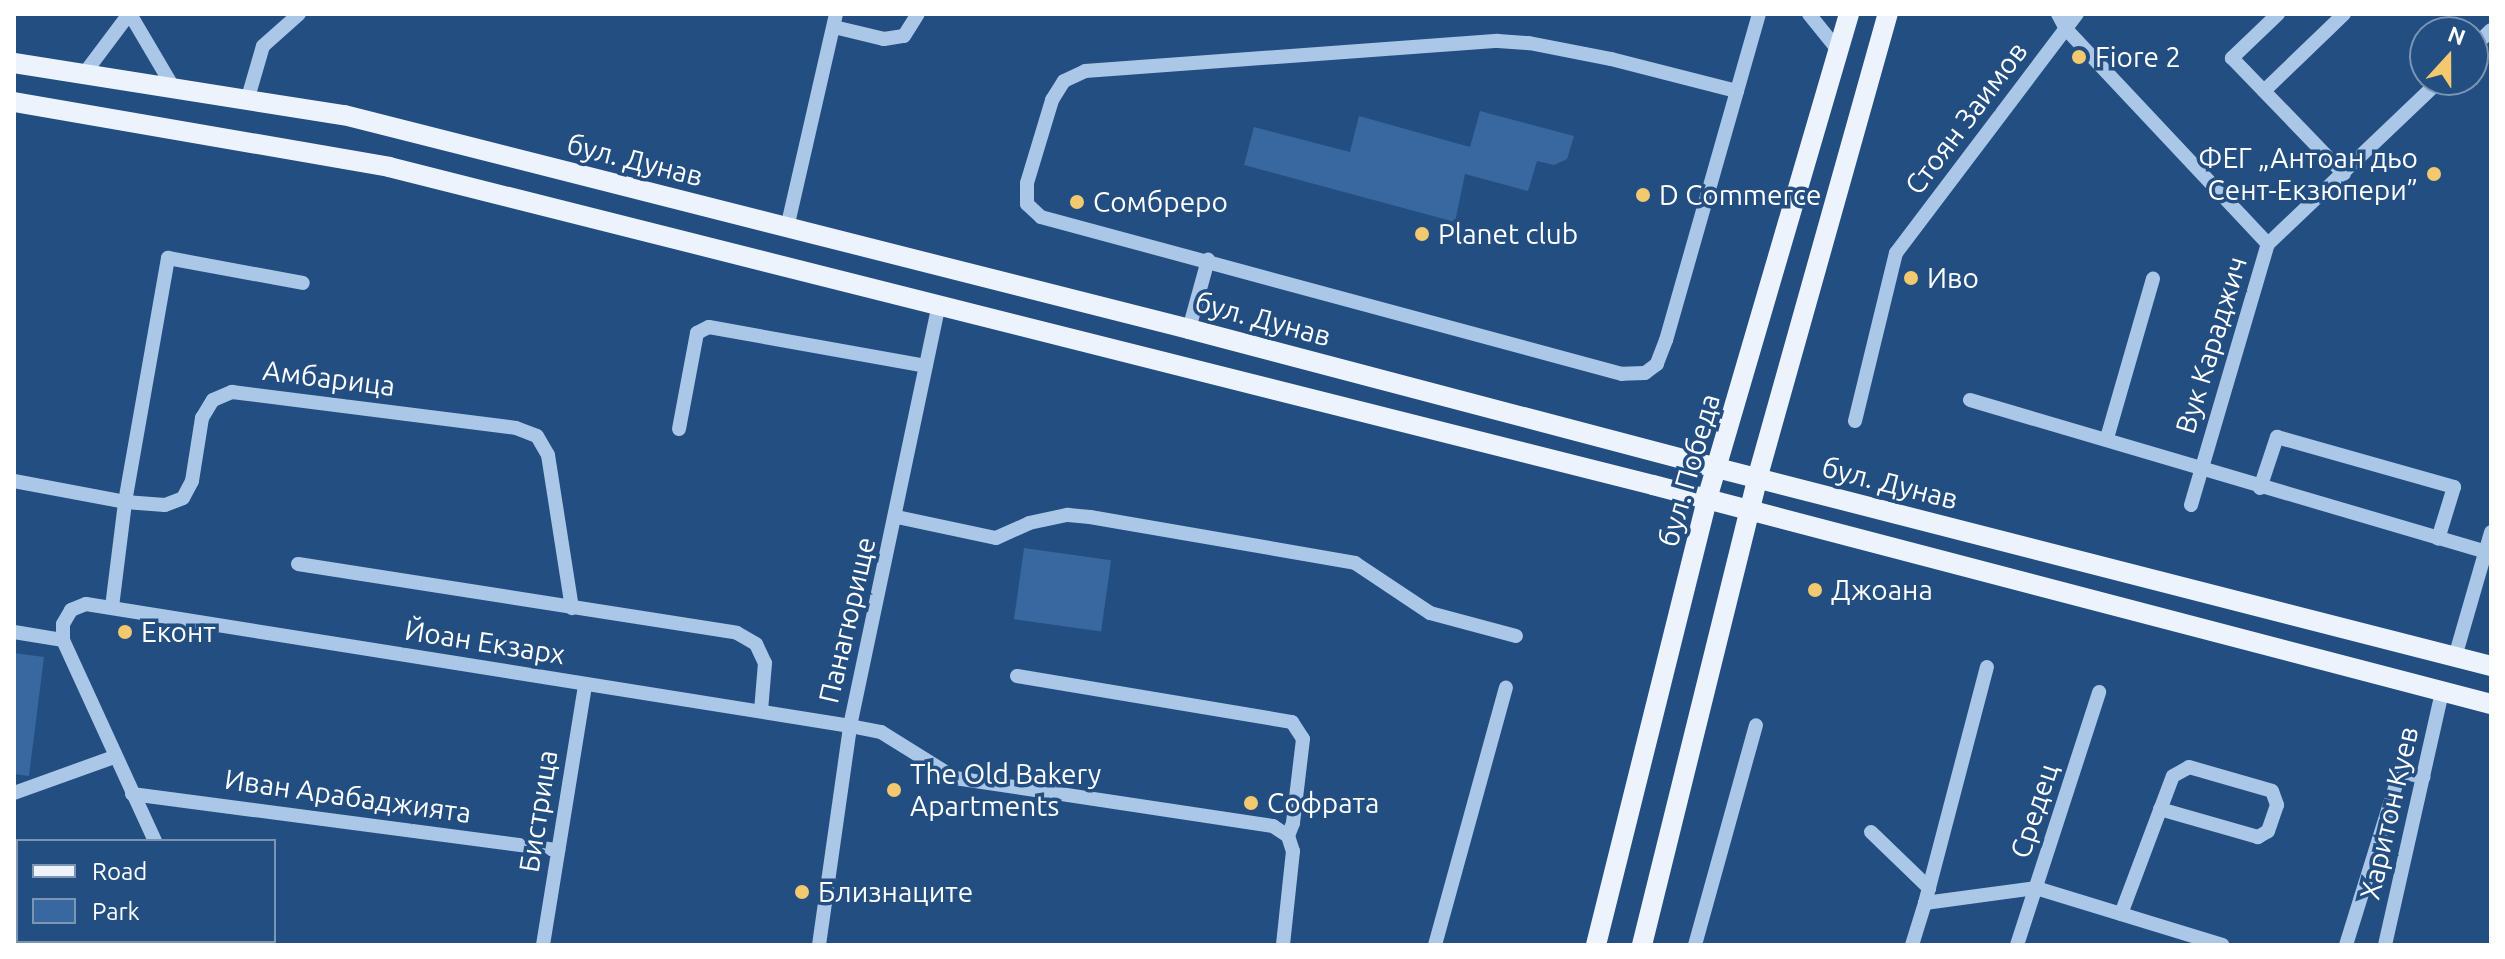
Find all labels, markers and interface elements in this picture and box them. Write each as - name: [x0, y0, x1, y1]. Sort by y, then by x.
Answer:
- north arrow: [2409, 16, 2489, 96]
- text: N: [2445, 20, 2469, 50]
- street label: Стоян Заимов: [1898, 35, 2034, 201]
- place label: Fiore 2: [2095, 40, 2181, 74]
- marker: Fiore 2: [2070, 48, 2088, 66]
- street label: бул. Дунав: [563, 127, 707, 193]
- place label: ФЕГ „Антоан дьо Сент-Екзюпери”: [2198, 141, 2418, 207]
- marker: ФЕГ „Антоан дьо Сент-Екзюпери”: [2425, 165, 2443, 183]
- place label: D Commerce: [1659, 178, 1821, 212]
- place label: Сомбреро: [1093, 185, 1228, 219]
- marker: D Commerce: [1634, 186, 1652, 204]
- marker: Сомбреро: [1068, 193, 1086, 211]
- place label: Planet club: [1438, 217, 1578, 251]
- marker: Planet club: [1413, 225, 1431, 243]
- street label: Вук Караджич: [2168, 252, 2254, 438]
- place label: Иво: [1927, 261, 1979, 295]
- marker: Иво: [1902, 269, 1920, 287]
- street label: бул. Дунав: [1191, 285, 1335, 353]
- street label: Амбарица: [261, 353, 397, 403]
- street label: бул. Победа: [1651, 390, 1727, 550]
- street label: бул. Дунав: [1818, 450, 1962, 516]
- street label: Панагюрище: [812, 534, 882, 706]
- place label: Джоана: [1831, 573, 1933, 607]
- marker: Джоана: [1806, 581, 1824, 599]
- street label: Йоан Екзарх: [402, 613, 568, 671]
- place label: Еконт: [141, 615, 216, 649]
- marker: Еконт: [116, 623, 134, 641]
- street label: Харитон Куев: [2353, 723, 2425, 903]
- street label: Бистрица: [512, 748, 564, 874]
- place label: The Old Bakery Apartments: [910, 757, 1101, 823]
- street label: Средец: [2003, 760, 2065, 862]
- street label: Иван Арабаджията: [223, 762, 473, 830]
- marker: The Old Bakery Apartments: [885, 781, 903, 799]
- place label: Софрата: [1267, 786, 1379, 820]
- marker: Софрата: [1242, 794, 1260, 812]
- legend: [16, 839, 276, 943]
- text: Road: [92, 858, 147, 885]
- place label: Близнаците: [818, 875, 973, 909]
- marker: Близнаците: [793, 883, 811, 901]
- text: Park: [92, 898, 140, 925]

